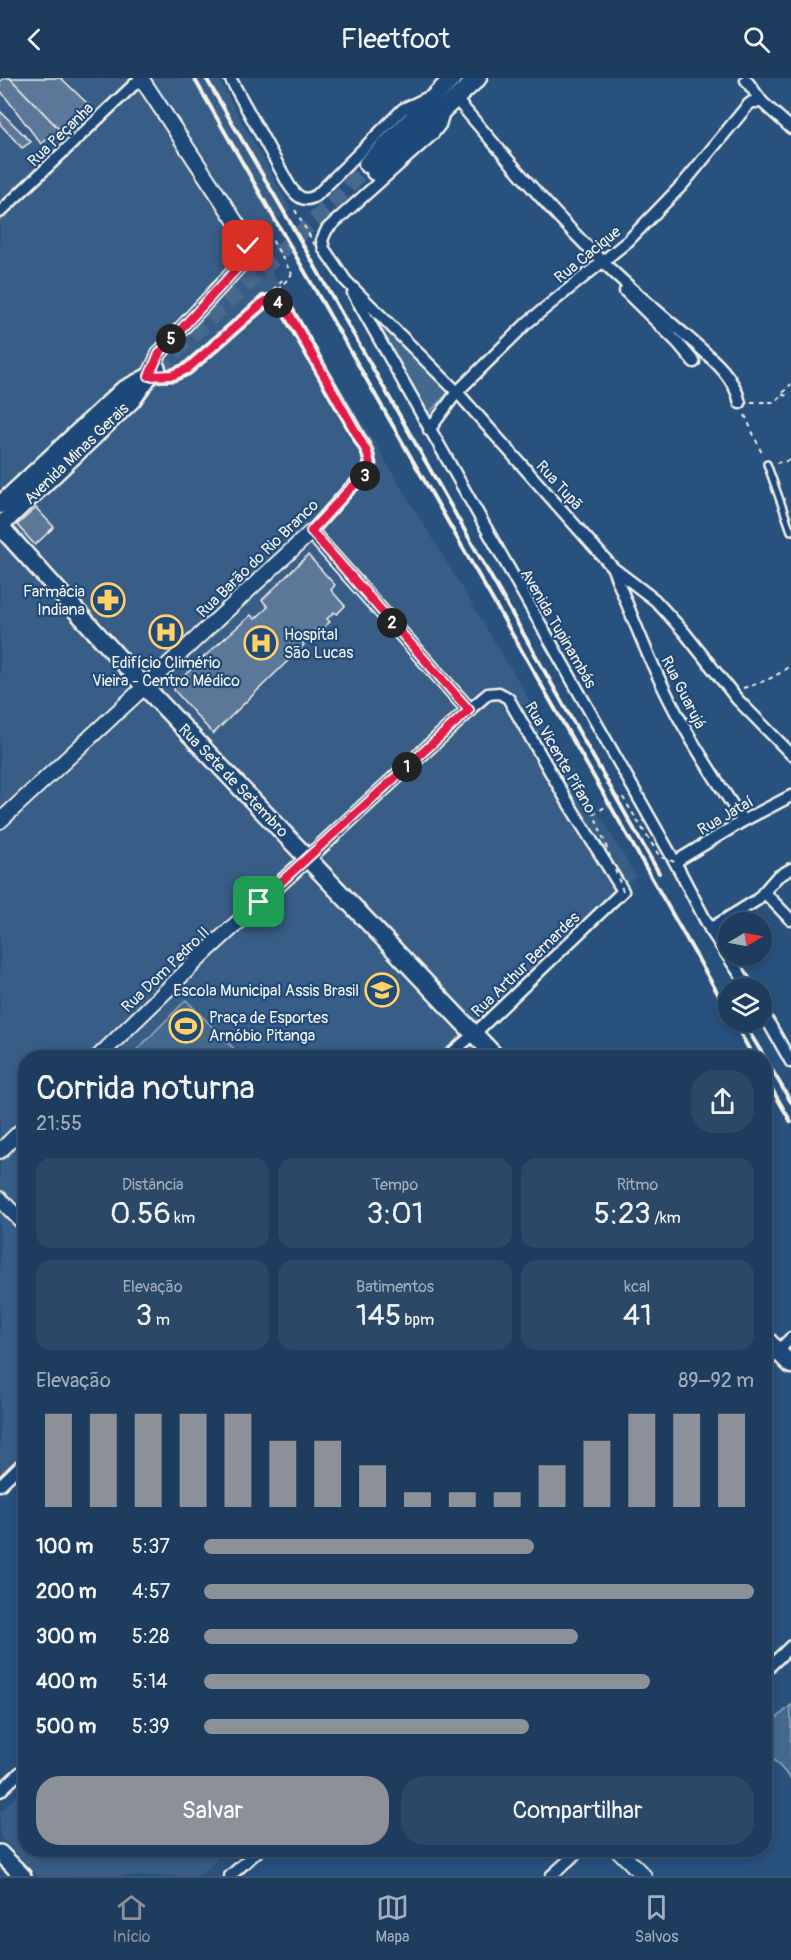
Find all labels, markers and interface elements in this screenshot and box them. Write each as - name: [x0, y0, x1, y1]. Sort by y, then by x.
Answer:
- icon: back: [18, 23, 51, 56]
- text: Fleetfoot: [341, 23, 450, 56]
- icon: search: [740, 23, 773, 56]
- street label: Rua Peçanha: [23, 98, 98, 171]
- pin: [222, 220, 273, 271]
- street label: Rua Cacique: [550, 222, 625, 288]
- icon: check: [231, 229, 264, 262]
- pin: 4: [263, 288, 293, 318]
- text: 4: [273, 293, 283, 313]
- pin: 5: [156, 324, 186, 354]
- text: 5: [167, 329, 175, 349]
- street label: Avenida Minas Gerais: [20, 399, 133, 509]
- street label: Rua Tupã: [532, 457, 587, 515]
- pin: 3: [350, 461, 380, 491]
- text: 3: [361, 466, 369, 486]
- street label: Rua Barão do Rio Branco: [192, 495, 323, 622]
- street label: Avenida Tupinambás: [516, 565, 600, 692]
- place label: Farmácia Indiana: [23, 582, 85, 620]
- pharmacy icon: Farmácia Indiana: [90, 582, 126, 618]
- pin: 2: [377, 608, 407, 638]
- text: 2: [388, 613, 396, 633]
- hospital icon: Edifício Climério Vieira - Centro Médico: [148, 614, 184, 650]
- hospital icon: Hospital São Lucas: [243, 625, 279, 661]
- place label: Hospital São Lucas: [284, 625, 353, 663]
- place label: Edifício Climério Vieira - Centro Médico: [92, 653, 240, 691]
- street label: Rua Guarujá: [656, 653, 710, 732]
- street label: Rua Vicente Pifano: [520, 698, 600, 817]
- street label: Rua Sete de Setembro: [174, 720, 293, 842]
- pin: 1: [392, 752, 422, 782]
- text: 1: [404, 757, 410, 777]
- street label: Rua Jataí: [694, 792, 757, 840]
- pin: [233, 876, 284, 927]
- icon: arrive: [242, 885, 275, 918]
- street label: Rua Arthur Bernardes: [467, 908, 584, 1022]
- north arrow: [718, 912, 772, 966]
- map controls: [718, 912, 772, 1032]
- street label: Rua Dom Pedro II: [117, 923, 214, 1017]
- school or university icon: Escola Municipal Assis Brasil: [364, 972, 400, 1008]
- button: layers: [718, 978, 772, 1032]
- place label: Escola Municipal Assis Brasil: [173, 981, 359, 1001]
- sports icon: Praça de Esportes Arnóbio Pitanga: [168, 1008, 204, 1044]
- place label: Praça de Esportes Arnóbio Pitanga: [209, 1008, 328, 1046]
- text: Corrida noturna: [36, 1068, 255, 1109]
- button: share: [691, 1070, 754, 1133]
- text: 21:55: [36, 1111, 82, 1136]
- text: Distância: [122, 1175, 183, 1195]
- text: Tempo: [372, 1175, 418, 1195]
- text: Ritmo: [617, 1175, 658, 1195]
- text: 0.56: [110, 1195, 171, 1232]
- text: 3:01: [367, 1195, 423, 1232]
- text: 5:23: [594, 1195, 651, 1232]
- text: km: [171, 1208, 195, 1228]
- text: /km: [651, 1208, 681, 1228]
- text: Elevação: [123, 1277, 183, 1297]
- text: Batimentos: [356, 1277, 434, 1297]
- text: kcal: [624, 1277, 650, 1297]
- text: 3: [135, 1297, 152, 1334]
- text: 145: [356, 1297, 401, 1334]
- text: 41: [623, 1297, 652, 1334]
- text: m: [152, 1310, 170, 1330]
- text: bpm: [401, 1310, 434, 1330]
- text: Elevação: [36, 1368, 111, 1393]
- text: 89–92 m: [678, 1368, 754, 1393]
- text: 100 m: [36, 1534, 93, 1559]
- text: 5:37: [132, 1534, 170, 1559]
- text: 200 m: [36, 1579, 97, 1604]
- text: 4:57: [132, 1579, 170, 1604]
- text: 300 m: [36, 1624, 97, 1649]
- text: 5:28: [132, 1624, 169, 1649]
- text: 400 m: [36, 1669, 97, 1694]
- text: 5:14: [132, 1669, 168, 1694]
- text: 500 m: [36, 1714, 96, 1739]
- text: 5:39: [132, 1714, 170, 1739]
- button: Salvar: [36, 1776, 389, 1845]
- button: Compartilhar: [401, 1776, 754, 1845]
- tab: Início: [113, 1891, 150, 1947]
- tab: Mapa: [376, 1891, 410, 1947]
- tab: Salvos: [635, 1891, 678, 1947]

